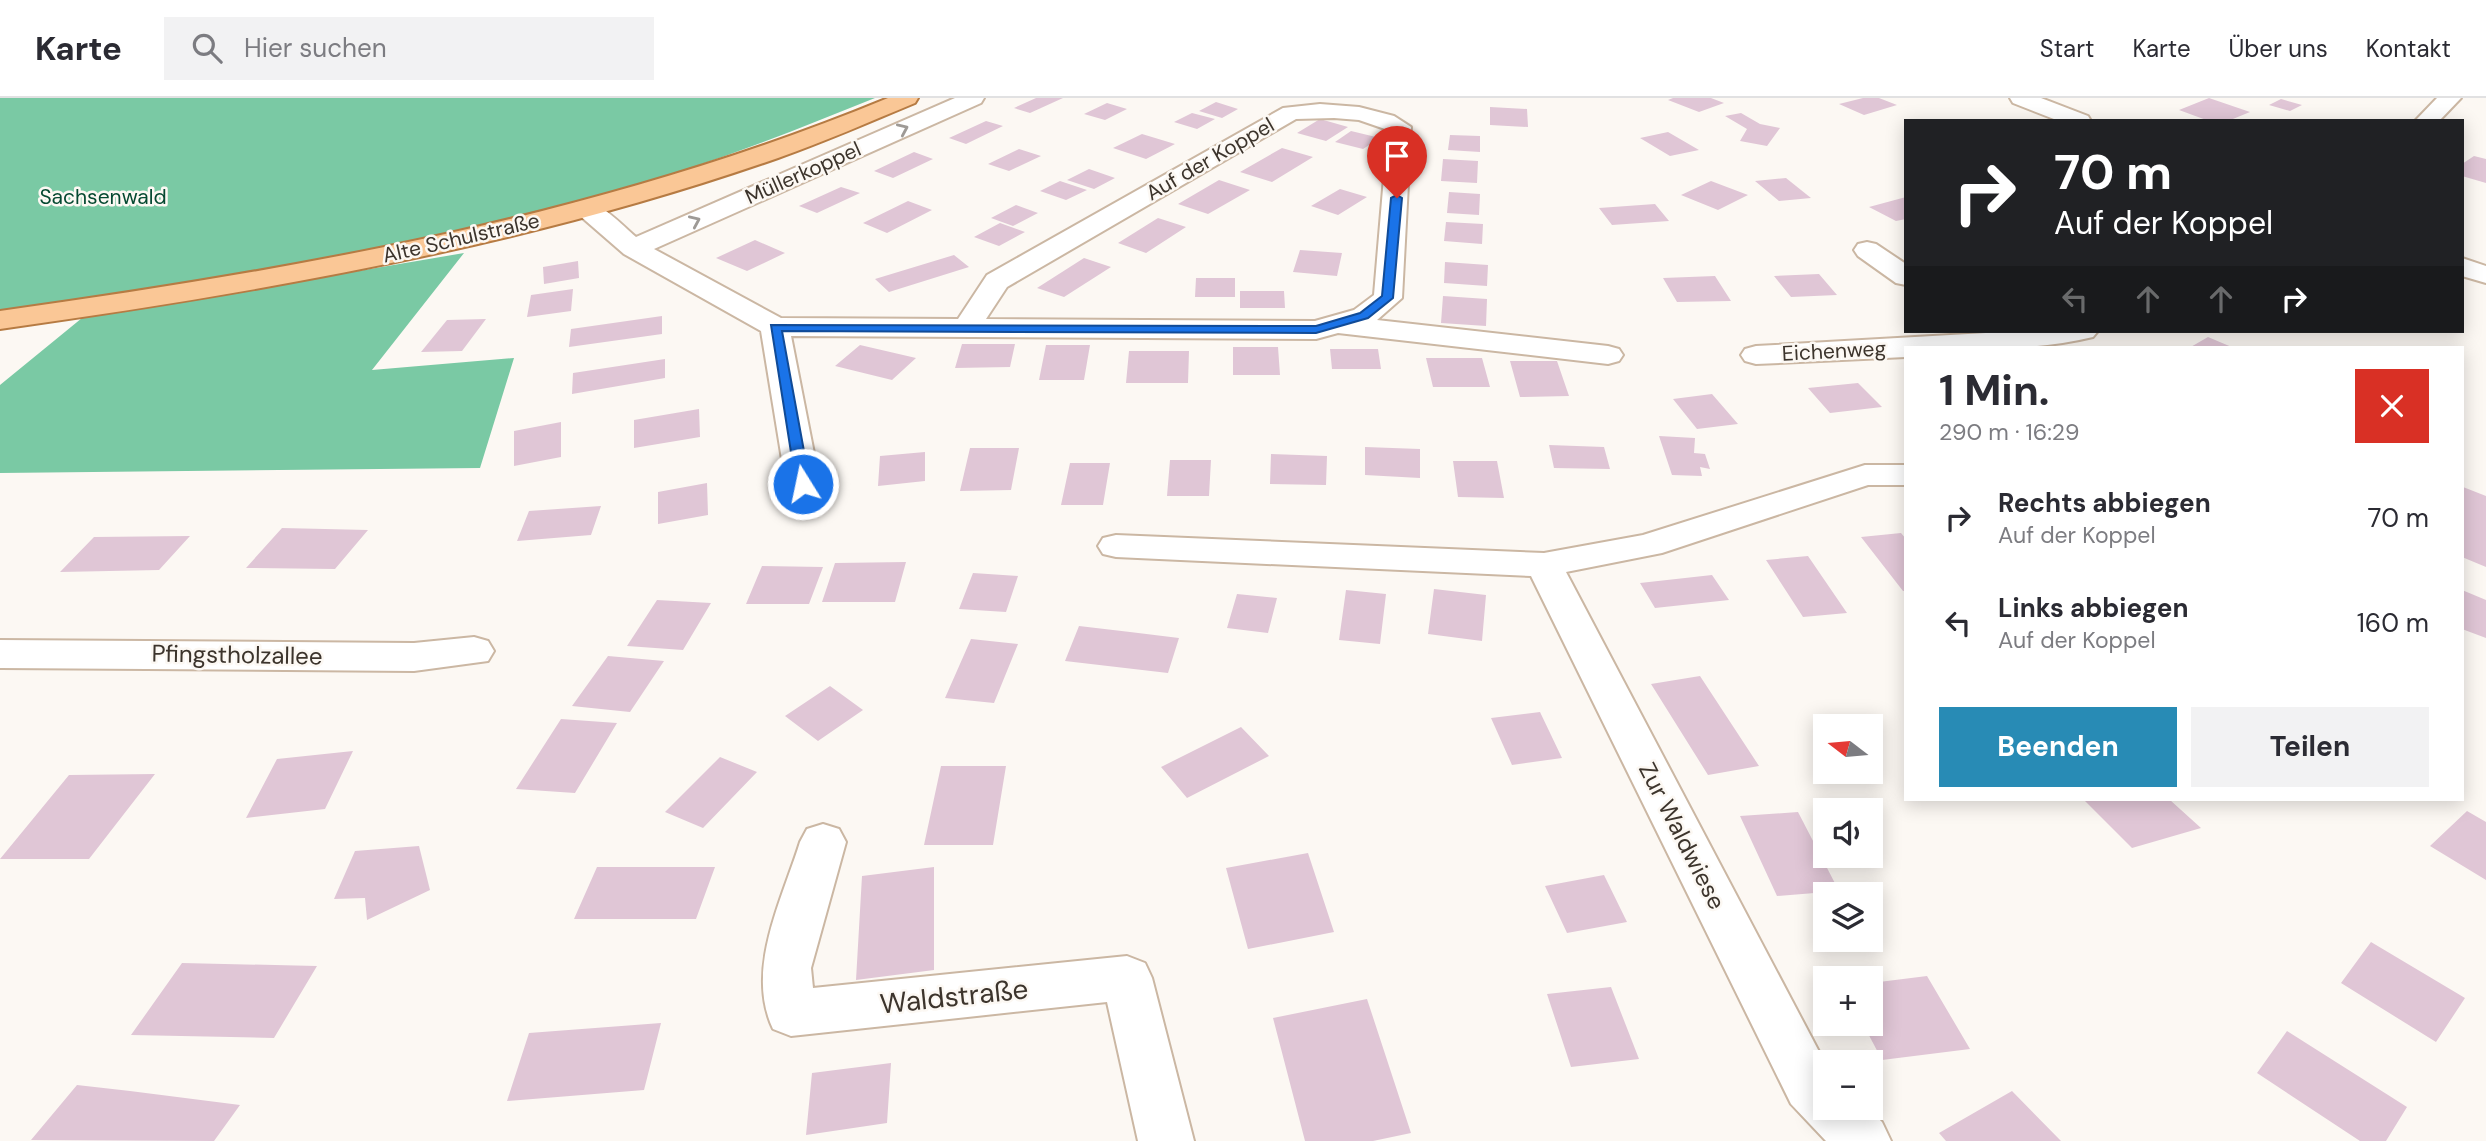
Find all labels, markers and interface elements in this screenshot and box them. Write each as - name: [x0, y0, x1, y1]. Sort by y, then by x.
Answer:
- search box: [164, 17, 654, 80]
- text: Karte: [35, 27, 122, 70]
- icon: search: [188, 29, 226, 67]
- text: Hier suchen: [244, 31, 387, 65]
- text: Start: [2040, 33, 2094, 64]
- text: Karte: [2132, 33, 2191, 64]
- text: Über uns: [2229, 33, 2328, 64]
- text: Kontakt: [2366, 33, 2451, 64]
- street label: Auf der Koppel: [1141, 111, 1279, 207]
- one-way arrow: [896, 123, 909, 137]
- pin: [1367, 126, 1427, 198]
- street label: Müllerkoppel: [741, 135, 865, 211]
- icon: arrive: [1378, 137, 1416, 175]
- text: 70 m: [2054, 140, 2172, 204]
- icon: right: [1939, 147, 2030, 238]
- park label: Sachsenwald: [39, 183, 167, 211]
- text: Auf der Koppel: [2054, 202, 2273, 244]
- street label: Alte Schulstraße: [380, 206, 542, 270]
- one-way arrow: [688, 215, 701, 229]
- icon: left: [2056, 280, 2094, 318]
- icon: ahead: [2129, 280, 2167, 318]
- icon: ahead: [2202, 280, 2240, 318]
- icon: right: [2275, 280, 2313, 318]
- street label: Eichenweg: [1781, 334, 1887, 368]
- text: 1 Min.: [1939, 363, 2049, 418]
- button: close: [2355, 369, 2429, 443]
- text: 290 m · 16:29: [1939, 417, 2079, 447]
- position arrow: [766, 447, 840, 521]
- text: Rechts abbiegen: [1998, 486, 2211, 520]
- icon: right: [1939, 499, 1977, 537]
- text: 70 m: [2368, 501, 2429, 535]
- text: Auf der Koppel: [1998, 520, 2156, 550]
- text: Links abbiegen: [1998, 591, 2188, 625]
- icon: left: [1939, 604, 1977, 642]
- text: 160 m: [2357, 606, 2429, 640]
- text: Auf der Koppel: [1998, 625, 2156, 655]
- street label: Pfingstholzallee: [151, 638, 323, 671]
- button: Beenden: [1939, 707, 2177, 787]
- button: Teilen: [2191, 707, 2429, 787]
- north arrow: [1813, 714, 1883, 784]
- map controls: [1813, 714, 1883, 1120]
- street label: Zur Waldwiese: [1632, 757, 1733, 914]
- button: sound: [1813, 798, 1883, 868]
- button: layers: [1813, 882, 1883, 952]
- button: +: [1813, 966, 1883, 1036]
- street label: Waldstraße: [878, 970, 1030, 1023]
- button: −: [1813, 1050, 1883, 1120]

